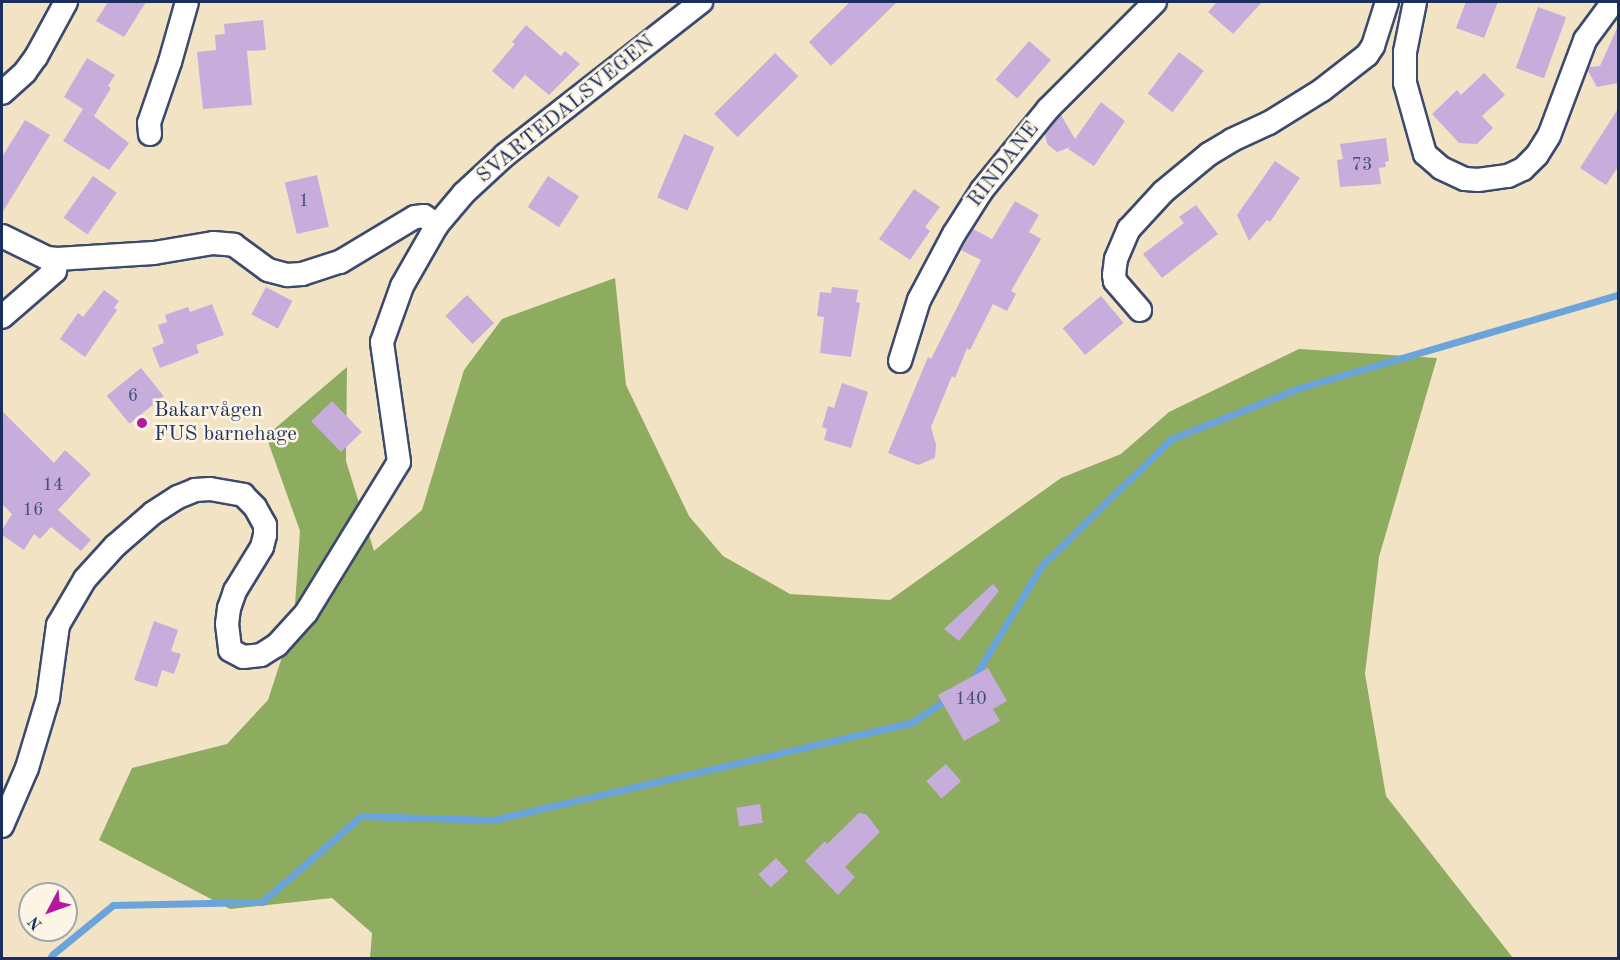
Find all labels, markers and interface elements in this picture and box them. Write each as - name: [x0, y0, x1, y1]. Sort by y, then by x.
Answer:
- street label: SVARTEDALSVEGEN: [472, 31, 660, 189]
- street label: RINDANE: [963, 117, 1045, 213]
- house number: 73: [1352, 154, 1372, 176]
- house number: 1: [299, 190, 309, 212]
- house number: 6: [128, 385, 138, 407]
- place label: Bakarvågen FUS barnehage: [154, 398, 297, 448]
- marker: Bakarvågen FUS barnehage: [135, 416, 149, 430]
- house number: 14: [43, 474, 63, 496]
- house number: 16: [23, 499, 43, 521]
- house number: 140: [955, 688, 987, 710]
- north arrow: [18, 882, 78, 942]
- text: N: [26, 913, 46, 932]

